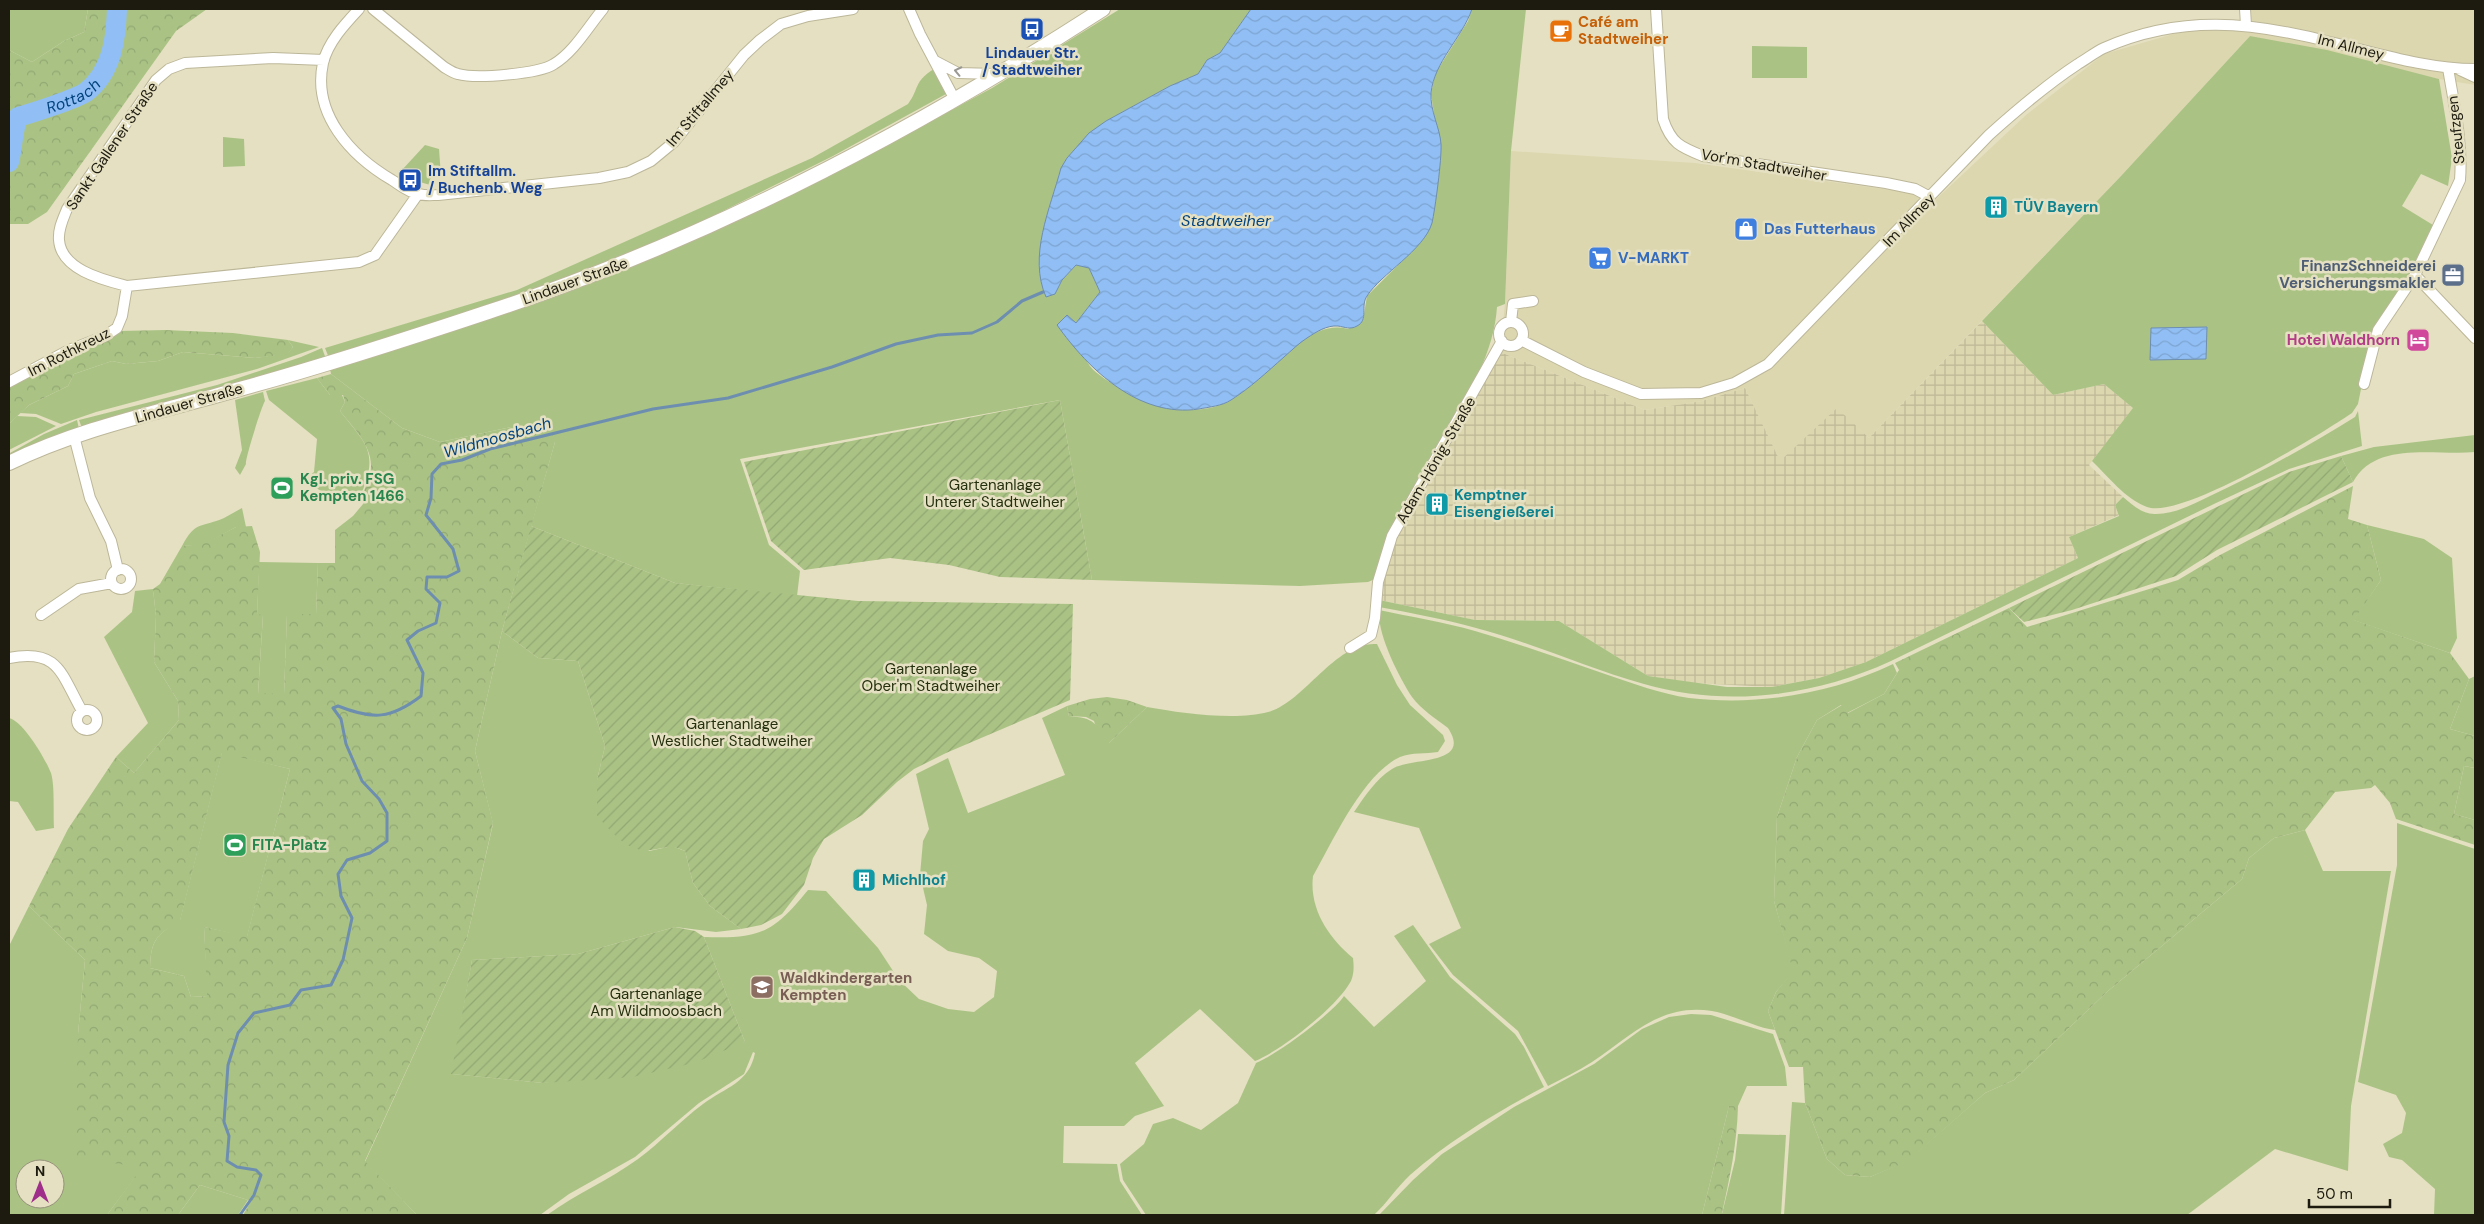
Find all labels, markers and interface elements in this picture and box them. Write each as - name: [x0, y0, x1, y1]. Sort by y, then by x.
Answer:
- place label: Café am Stadtweiher: [1578, 12, 1668, 49]
- bus stop icon: Lindauer Str. / Stadtweiher: [1019, 16, 1045, 42]
- cafe icon: Café am Stadtweiher: [1548, 18, 1574, 44]
- street label: Im Allmey: [2316, 29, 2387, 65]
- place label: Lindauer Str. / Stadtweiher: [982, 43, 1082, 80]
- street label: Im Stiftallmey: [662, 65, 739, 151]
- one-way arrow: [954, 66, 963, 77]
- water label: Rottach: [43, 74, 105, 118]
- street label: Sankt Gallener Straße: [62, 78, 162, 214]
- street label: Steufzgen: [2442, 95, 2470, 165]
- street label: Vor'm Stadtweiher: [1700, 144, 1829, 186]
- place label: Im Stiftallm. / Buchenb. Weg: [428, 161, 543, 198]
- bus stop icon: Im Stiftallm. / Buchenb. Weg: [397, 167, 423, 193]
- street label: Im Allmey: [1878, 188, 1940, 251]
- building icon: TÜV Bayern: [1983, 194, 2009, 220]
- place label: TÜV Bayern: [2014, 197, 2098, 217]
- water label: Stadtweiher: [1181, 210, 1272, 231]
- shop icon: Das Futterhaus: [1733, 216, 1759, 242]
- place label: Das Futterhaus: [1764, 219, 1876, 239]
- supermarket icon: V-MARKT: [1587, 245, 1613, 271]
- place label: V-MARKT: [1618, 248, 1689, 268]
- street label: Lindauer Straße: [519, 253, 631, 309]
- place label: FinanzSchneiderei Versicherungsmakler: [2279, 256, 2436, 293]
- office icon: FinanzSchneiderei Versicherungsmakler: [2440, 262, 2466, 288]
- street label: Im Rothkreuz: [25, 323, 113, 381]
- hotel icon: Hotel Waldhorn: [2405, 327, 2431, 353]
- place label: Hotel Waldhorn: [2287, 330, 2400, 350]
- street label: Lindauer Straße: [133, 378, 245, 428]
- street label: Adam-Hönig-Straße: [1392, 393, 1480, 527]
- water label: Wildmoosbach: [441, 412, 554, 463]
- place label: Kgl. priv. FSG Kempten 1466: [300, 469, 404, 506]
- sports icon: Kgl. priv. FSG Kempten 1466: [269, 475, 295, 501]
- park label: Gartenanlage Unterer Stadtweiher: [925, 475, 1065, 512]
- place label: Kemptner Eisengießerei: [1454, 485, 1554, 522]
- building icon: Kemptner Eisengießerei: [1424, 491, 1450, 517]
- park label: Gartenanlage Ober'm Stadtweiher: [862, 659, 1001, 696]
- park label: Gartenanlage Westlicher Stadtweiher: [651, 714, 813, 751]
- sports icon: FITA-Platz: [222, 832, 248, 858]
- place label: FITA-Platz: [252, 835, 327, 855]
- building icon: Michlhof: [851, 867, 877, 893]
- place label: Michlhof: [882, 870, 946, 890]
- place label: Waldkindergarten Kempten: [780, 968, 912, 1005]
- school or university icon: Waldkindergarten Kempten: [749, 974, 775, 1000]
- park label: Gartenanlage Am Wildmoosbach: [590, 984, 722, 1021]
- north arrow: [15, 1159, 65, 1209]
- text: N: [35, 1162, 45, 1180]
- scale bar: [2309, 1176, 2390, 1208]
- text: 50 m: [2316, 1184, 2353, 1204]

